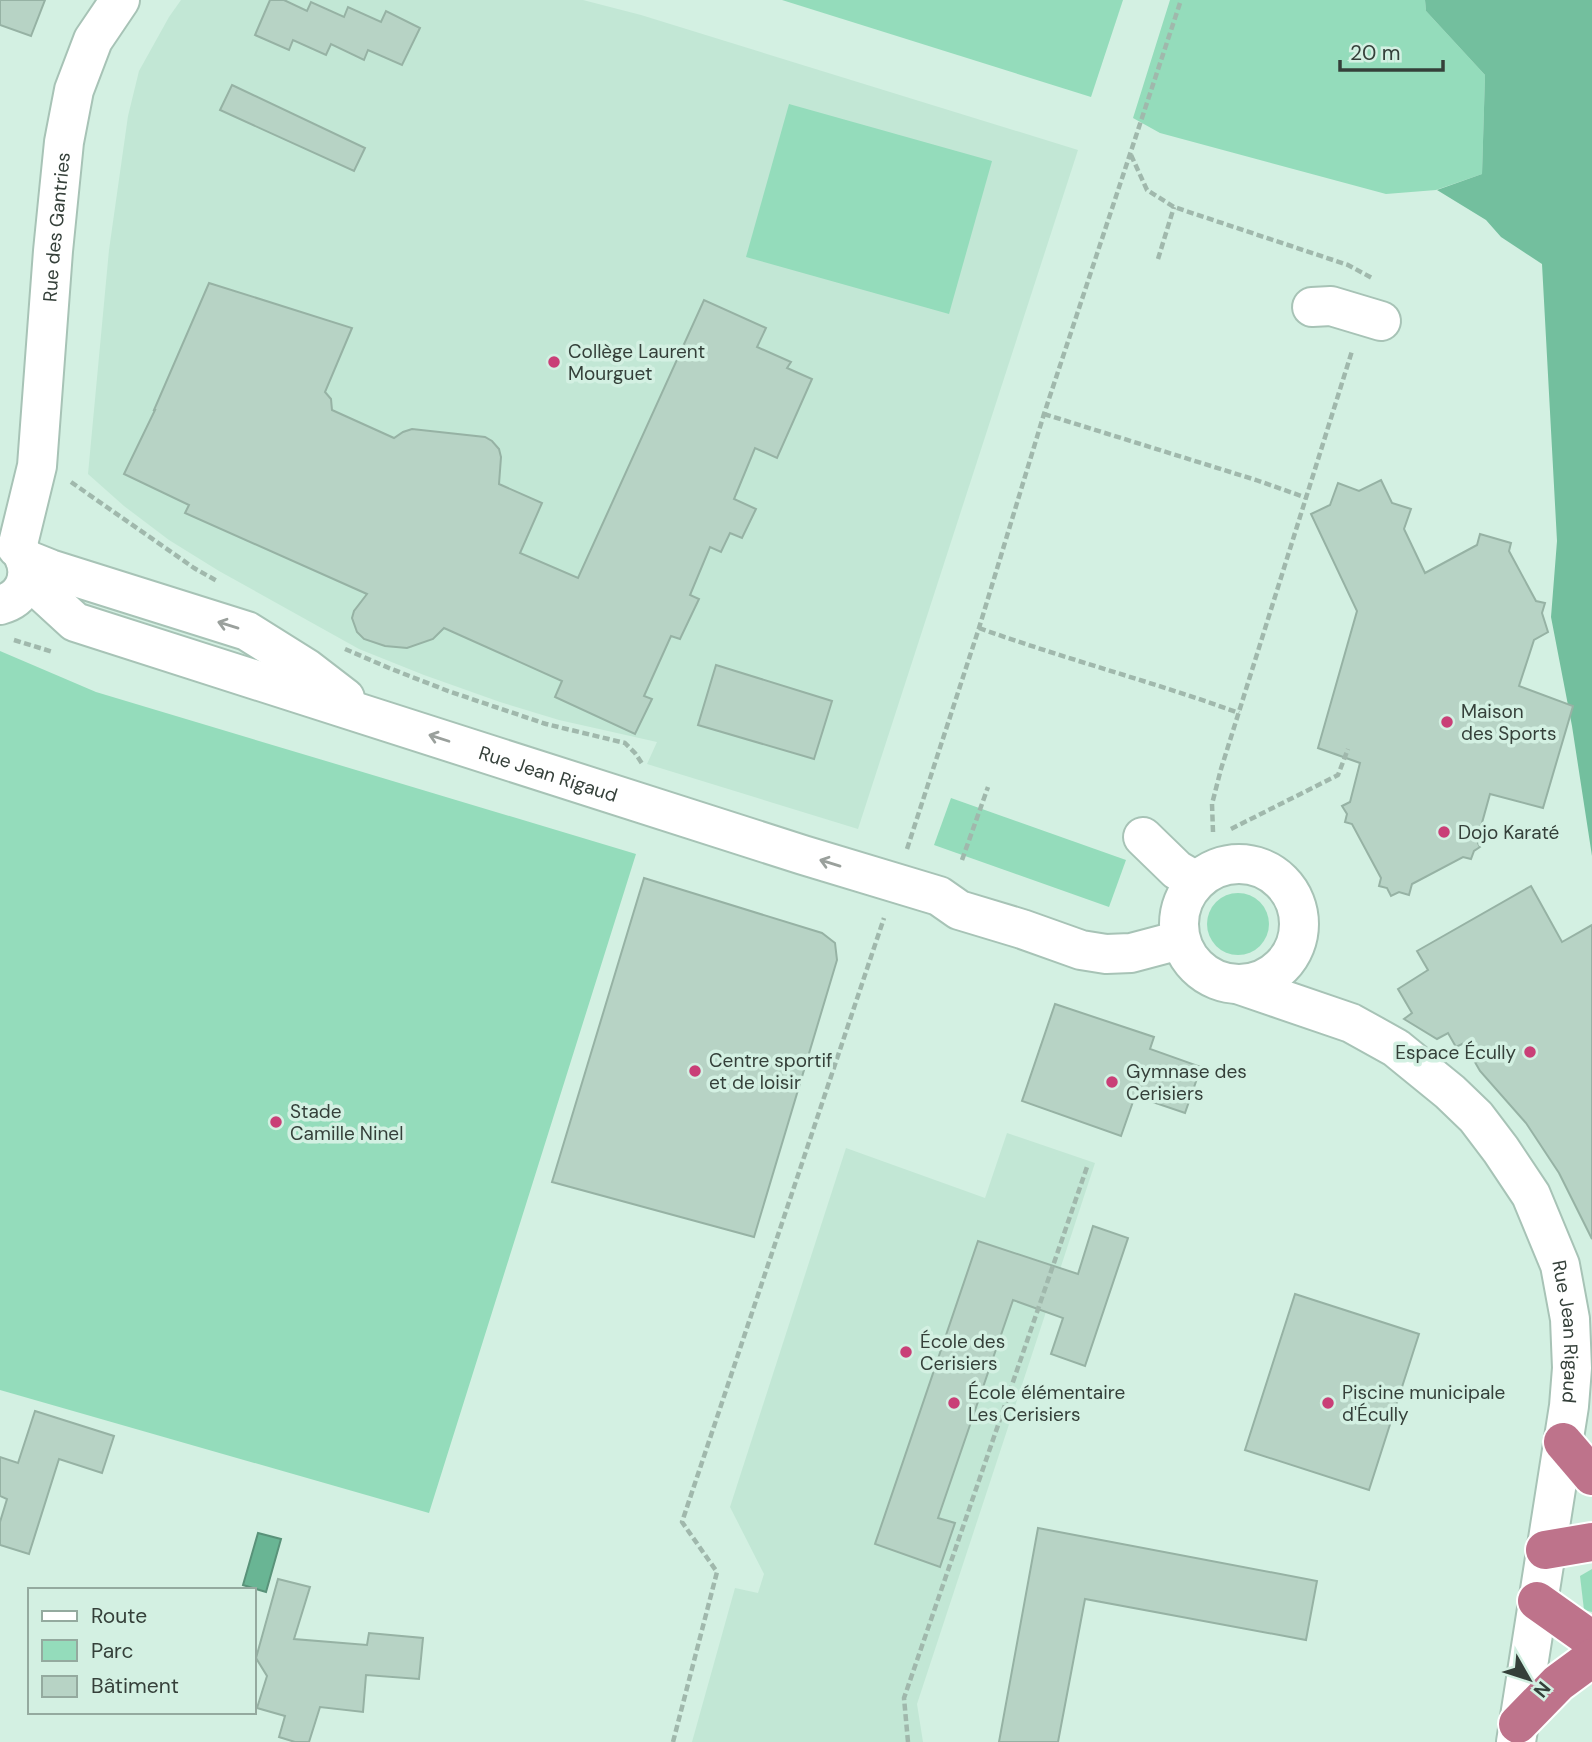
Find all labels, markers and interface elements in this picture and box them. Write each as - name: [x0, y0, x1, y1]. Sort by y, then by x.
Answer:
- scale bar: [1340, 28, 1443, 72]
- text: 20 m: [1350, 39, 1401, 67]
- street label: Rue des Gantries: [37, 151, 76, 303]
- place label: Collège Laurent Mourguet: [568, 339, 705, 386]
- marker: Collège Laurent Mourguet: [546, 354, 562, 370]
- one-way arrow: [217, 617, 239, 630]
- place label: Maison des Sports: [1461, 699, 1557, 746]
- marker: Maison des Sports: [1439, 714, 1455, 730]
- one-way arrow: [428, 731, 450, 744]
- street label: Rue Jean Rigaud: [476, 740, 621, 808]
- place label: Dojo Karaté: [1458, 820, 1559, 845]
- marker: Dojo Karaté: [1436, 824, 1452, 840]
- one-way arrow: [820, 856, 842, 868]
- place label: Espace Écully: [1395, 1040, 1516, 1065]
- marker: Espace Écully: [1522, 1044, 1538, 1060]
- place label: Centre sportif et de loisir: [709, 1048, 832, 1095]
- place label: Gymnase des Cerisiers: [1126, 1059, 1247, 1106]
- marker: Centre sportif et de loisir: [687, 1063, 703, 1079]
- marker: Gymnase des Cerisiers: [1104, 1074, 1120, 1090]
- place label: Stade Camille Ninel: [290, 1099, 403, 1146]
- marker: Stade Camille Ninel: [268, 1114, 284, 1130]
- street label: Rue Jean Rigaud: [1546, 1258, 1584, 1404]
- place label: École des Cerisiers: [920, 1329, 1005, 1376]
- marker: École des Cerisiers: [898, 1344, 914, 1360]
- place label: École élémentaire Les Cerisiers: [968, 1380, 1125, 1427]
- place label: Piscine municipale d'Écully: [1342, 1380, 1505, 1427]
- marker: École élémentaire Les Cerisiers: [946, 1395, 962, 1411]
- marker: Piscine municipale d'Écully: [1320, 1395, 1336, 1411]
- legend: [28, 1588, 256, 1714]
- text: Route: [91, 1602, 147, 1630]
- text: Parc: [91, 1637, 134, 1665]
- north arrow: [1494, 1644, 1564, 1714]
- text: Bâtiment: [91, 1672, 179, 1700]
- text: N: [1528, 1676, 1556, 1703]

